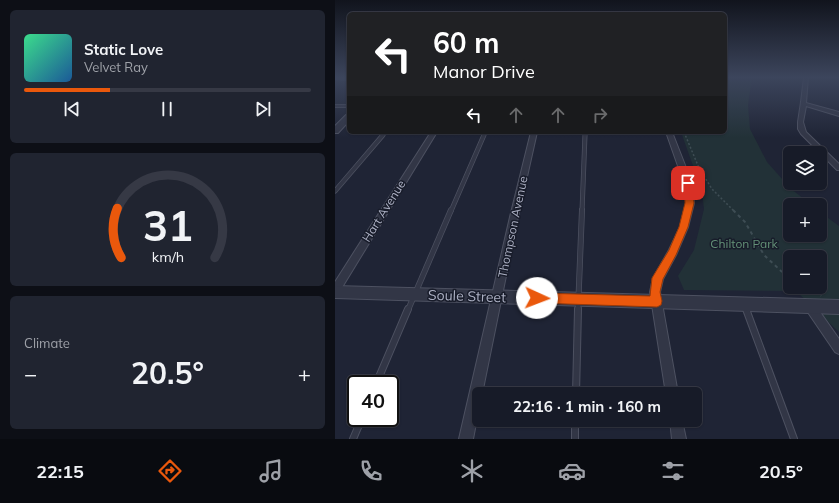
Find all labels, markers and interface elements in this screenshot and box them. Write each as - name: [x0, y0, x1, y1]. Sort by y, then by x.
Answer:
- text: 60 m: [433, 25, 499, 60]
- icon: left: [367, 28, 419, 80]
- text: Static Love: [84, 40, 163, 59]
- text: Velvet Ray: [84, 59, 148, 75]
- text: Manor Drive: [433, 60, 535, 83]
- icon: previous: [61, 98, 83, 120]
- icon: pause: [156, 98, 178, 120]
- icon: next: [252, 98, 274, 120]
- icon: left: [463, 104, 485, 126]
- icon: ahead: [505, 104, 527, 126]
- icon: ahead: [547, 104, 569, 126]
- icon: right: [589, 104, 611, 126]
- map controls: [783, 146, 827, 294]
- button: layers: [783, 146, 827, 190]
- pin: [671, 166, 705, 200]
- icon: arrive: [677, 172, 699, 194]
- street label: Thompson Avenue: [494, 175, 531, 279]
- street label: Hart Avenue: [359, 177, 409, 244]
- text: 31: [143, 198, 192, 250]
- button: +: [783, 198, 827, 242]
- park label: Chilton Park: [710, 236, 779, 251]
- text: km/h: [151, 247, 184, 265]
- button: −: [783, 250, 827, 294]
- position arrow: [516, 277, 558, 319]
- street label: Soule Street: [428, 286, 506, 306]
- text: Climate: [24, 335, 70, 351]
- text: 20.5°: [131, 354, 204, 392]
- text: −: [24, 360, 37, 388]
- text: +: [298, 360, 311, 388]
- speed limit sign: 40: [347, 375, 399, 427]
- text: 22:16 · 1 min · 160 m: [513, 397, 661, 416]
- icon: directions: [156, 457, 184, 485]
- icon: music: [257, 457, 285, 485]
- icon: phone: [357, 457, 385, 485]
- icon: climate: [458, 457, 486, 485]
- icon: car: [558, 457, 586, 485]
- icon: filters: [659, 457, 687, 485]
- text: 22:15: [36, 460, 84, 483]
- text: 20.5°: [759, 460, 803, 483]

